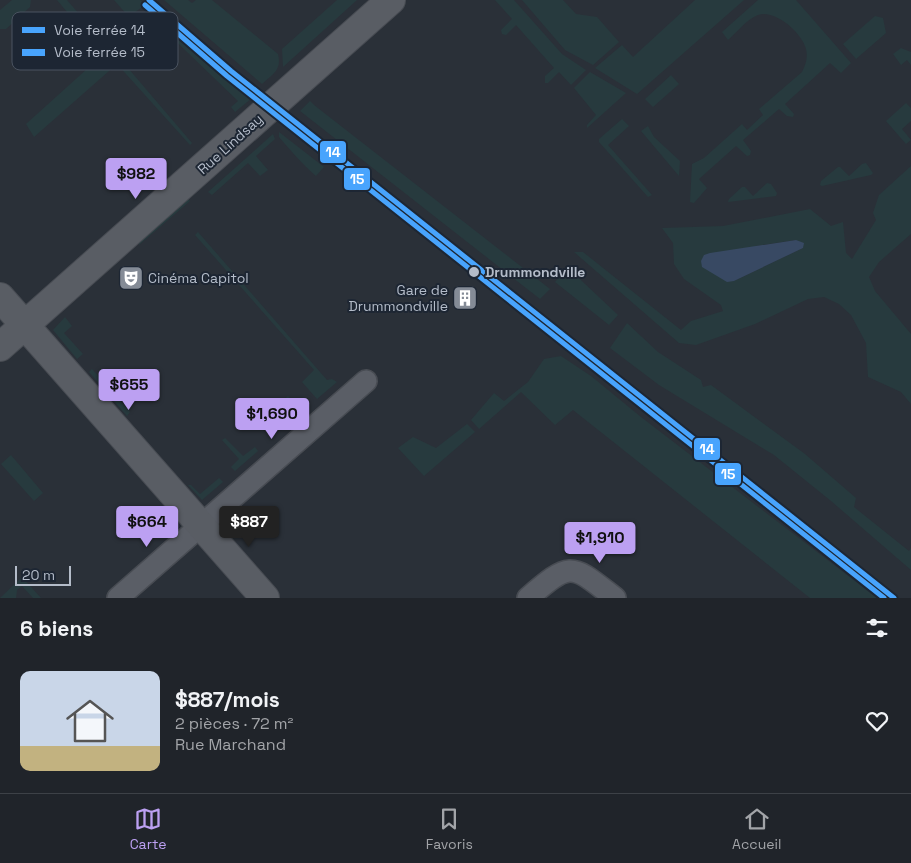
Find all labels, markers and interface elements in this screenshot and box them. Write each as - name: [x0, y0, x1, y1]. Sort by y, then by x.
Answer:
- legend: [12, 12, 178, 70]
- text: Voie ferrée 14: [54, 21, 146, 39]
- text: Voie ferrée 15: [54, 43, 145, 61]
- street label: Rue Lindsay: [194, 110, 266, 178]
- line badge: 14: [319, 140, 347, 164]
- text: 14: [325, 143, 341, 161]
- pin: $982: [106, 158, 166, 200]
- text: $982: [117, 163, 155, 184]
- line badge: 15: [343, 167, 371, 191]
- text: 15: [350, 170, 364, 188]
- place label: Drummondville: [485, 263, 585, 281]
- theatre icon: Cinéma Capitol: [118, 265, 144, 291]
- marker: Drummondville: [467, 265, 481, 279]
- place label: Cinéma Capitol: [148, 269, 249, 287]
- place label: Gare de Drummondville: [348, 281, 448, 315]
- building icon: Gare de Drummondville: [452, 285, 478, 311]
- pin: $655: [99, 368, 159, 411]
- text: $655: [110, 374, 148, 395]
- pin: $1,690: [231, 398, 313, 440]
- text: $1,690: [246, 403, 298, 424]
- line badge: 14: [693, 437, 721, 461]
- text: 14: [699, 440, 715, 458]
- line badge: 15: [714, 462, 742, 486]
- text: 15: [721, 465, 735, 483]
- pin: $664: [117, 506, 177, 548]
- pin: $887: [219, 506, 279, 548]
- text: $664: [127, 511, 167, 532]
- text: $887: [230, 511, 268, 532]
- pin: $1,910: [559, 522, 641, 564]
- text: $1,910: [575, 527, 625, 548]
- scale bar: [15, 563, 71, 586]
- text: 20 m: [22, 566, 55, 584]
- icon: filters: [863, 614, 891, 642]
- text: 6 biens: [20, 615, 93, 642]
- text: $887/mois: [175, 686, 280, 713]
- icon: home: [60, 691, 120, 751]
- icon: heart: [863, 707, 891, 735]
- text: 2 pièces · 72 m²: [175, 713, 293, 734]
- text: Rue Marchand: [175, 734, 286, 755]
- tab: Carte: [130, 805, 166, 853]
- tab: Favoris: [426, 805, 473, 853]
- tab: Accueil: [732, 805, 781, 853]

